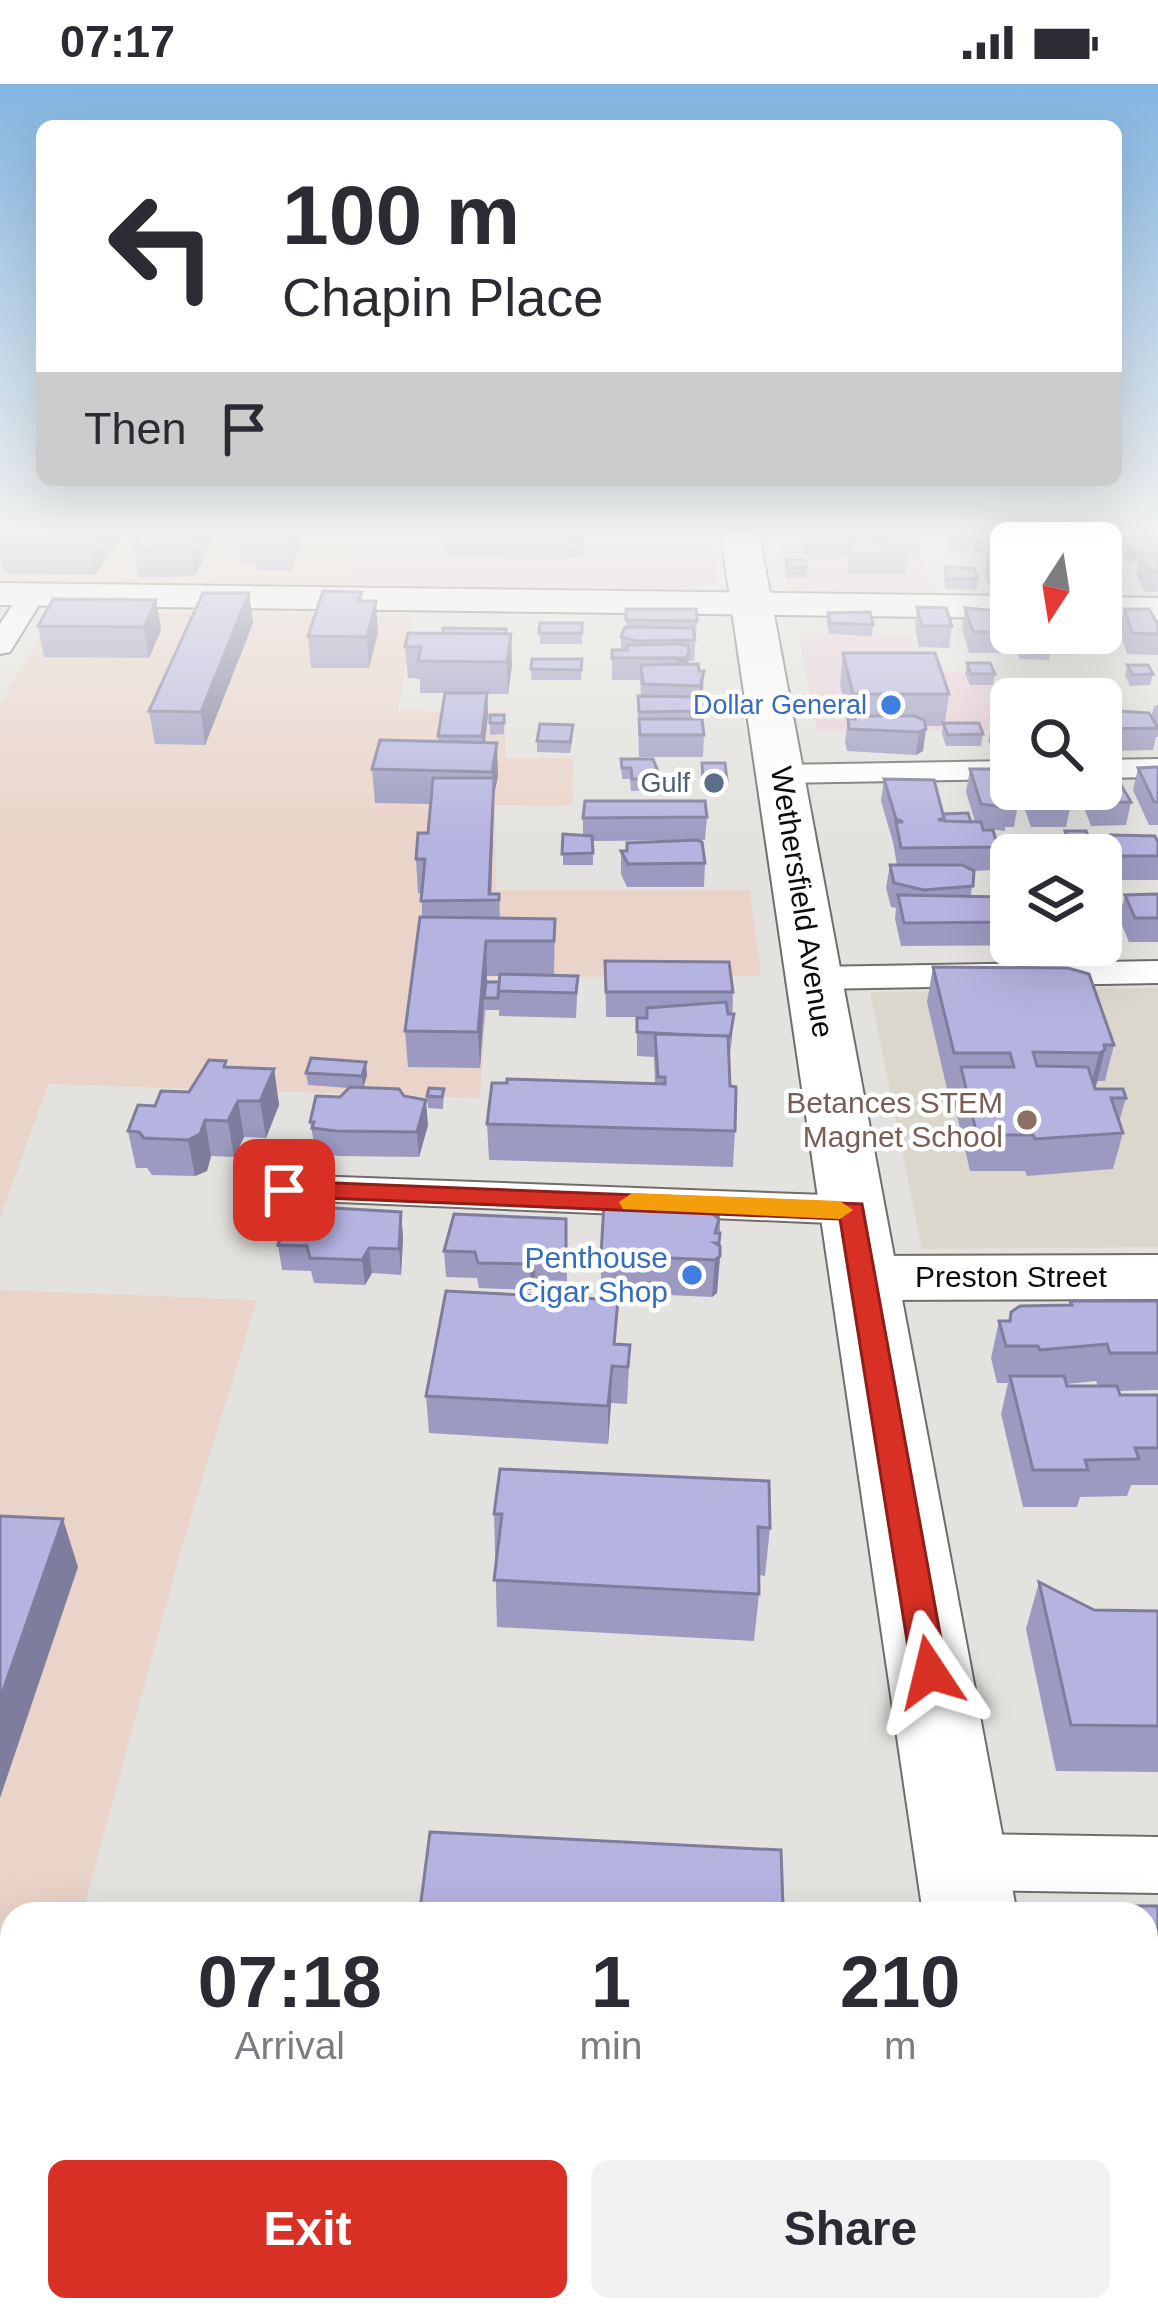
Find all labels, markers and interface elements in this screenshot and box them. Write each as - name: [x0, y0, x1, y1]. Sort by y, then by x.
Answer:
- text: 07:17: [60, 16, 175, 67]
- icon: left: [84, 168, 240, 324]
- text: 100 m: [282, 168, 520, 262]
- text: Chapin Place: [282, 267, 603, 327]
- icon: arrive: [211, 396, 277, 462]
- text: Then: [84, 403, 187, 454]
- north arrow: [990, 522, 1122, 654]
- map controls: [990, 522, 1122, 966]
- button: search: [990, 678, 1122, 810]
- place label: Dollar General: [693, 690, 867, 720]
- marker: Dollar General: [878, 692, 904, 718]
- street label: Wethersfield Avenue: [765, 764, 840, 1040]
- place label: Gulf: [640, 768, 690, 798]
- marker: Gulf: [701, 770, 727, 796]
- button: layers: [990, 834, 1122, 966]
- place label: Betances STEM Magnet School: [786, 1086, 1003, 1153]
- marker: Betances STEM Magnet School: [1014, 1107, 1040, 1133]
- pin: [233, 1139, 335, 1241]
- icon: arrive: [251, 1157, 317, 1223]
- place label: Penthouse Cigar Shop: [518, 1241, 668, 1308]
- street label: Preston Street: [915, 1260, 1108, 1293]
- marker: Penthouse Cigar Shop: [679, 1262, 705, 1288]
- position arrow: [867, 1609, 993, 1735]
- text: 07:18: [198, 1942, 382, 2022]
- text: 1: [591, 1942, 631, 2022]
- text: 210: [840, 1942, 960, 2022]
- text: Arrival: [235, 2024, 345, 2067]
- text: min: [580, 2024, 642, 2067]
- text: m: [884, 2024, 916, 2067]
- button: Exit: [48, 2160, 567, 2298]
- button: Share: [591, 2160, 1110, 2298]

